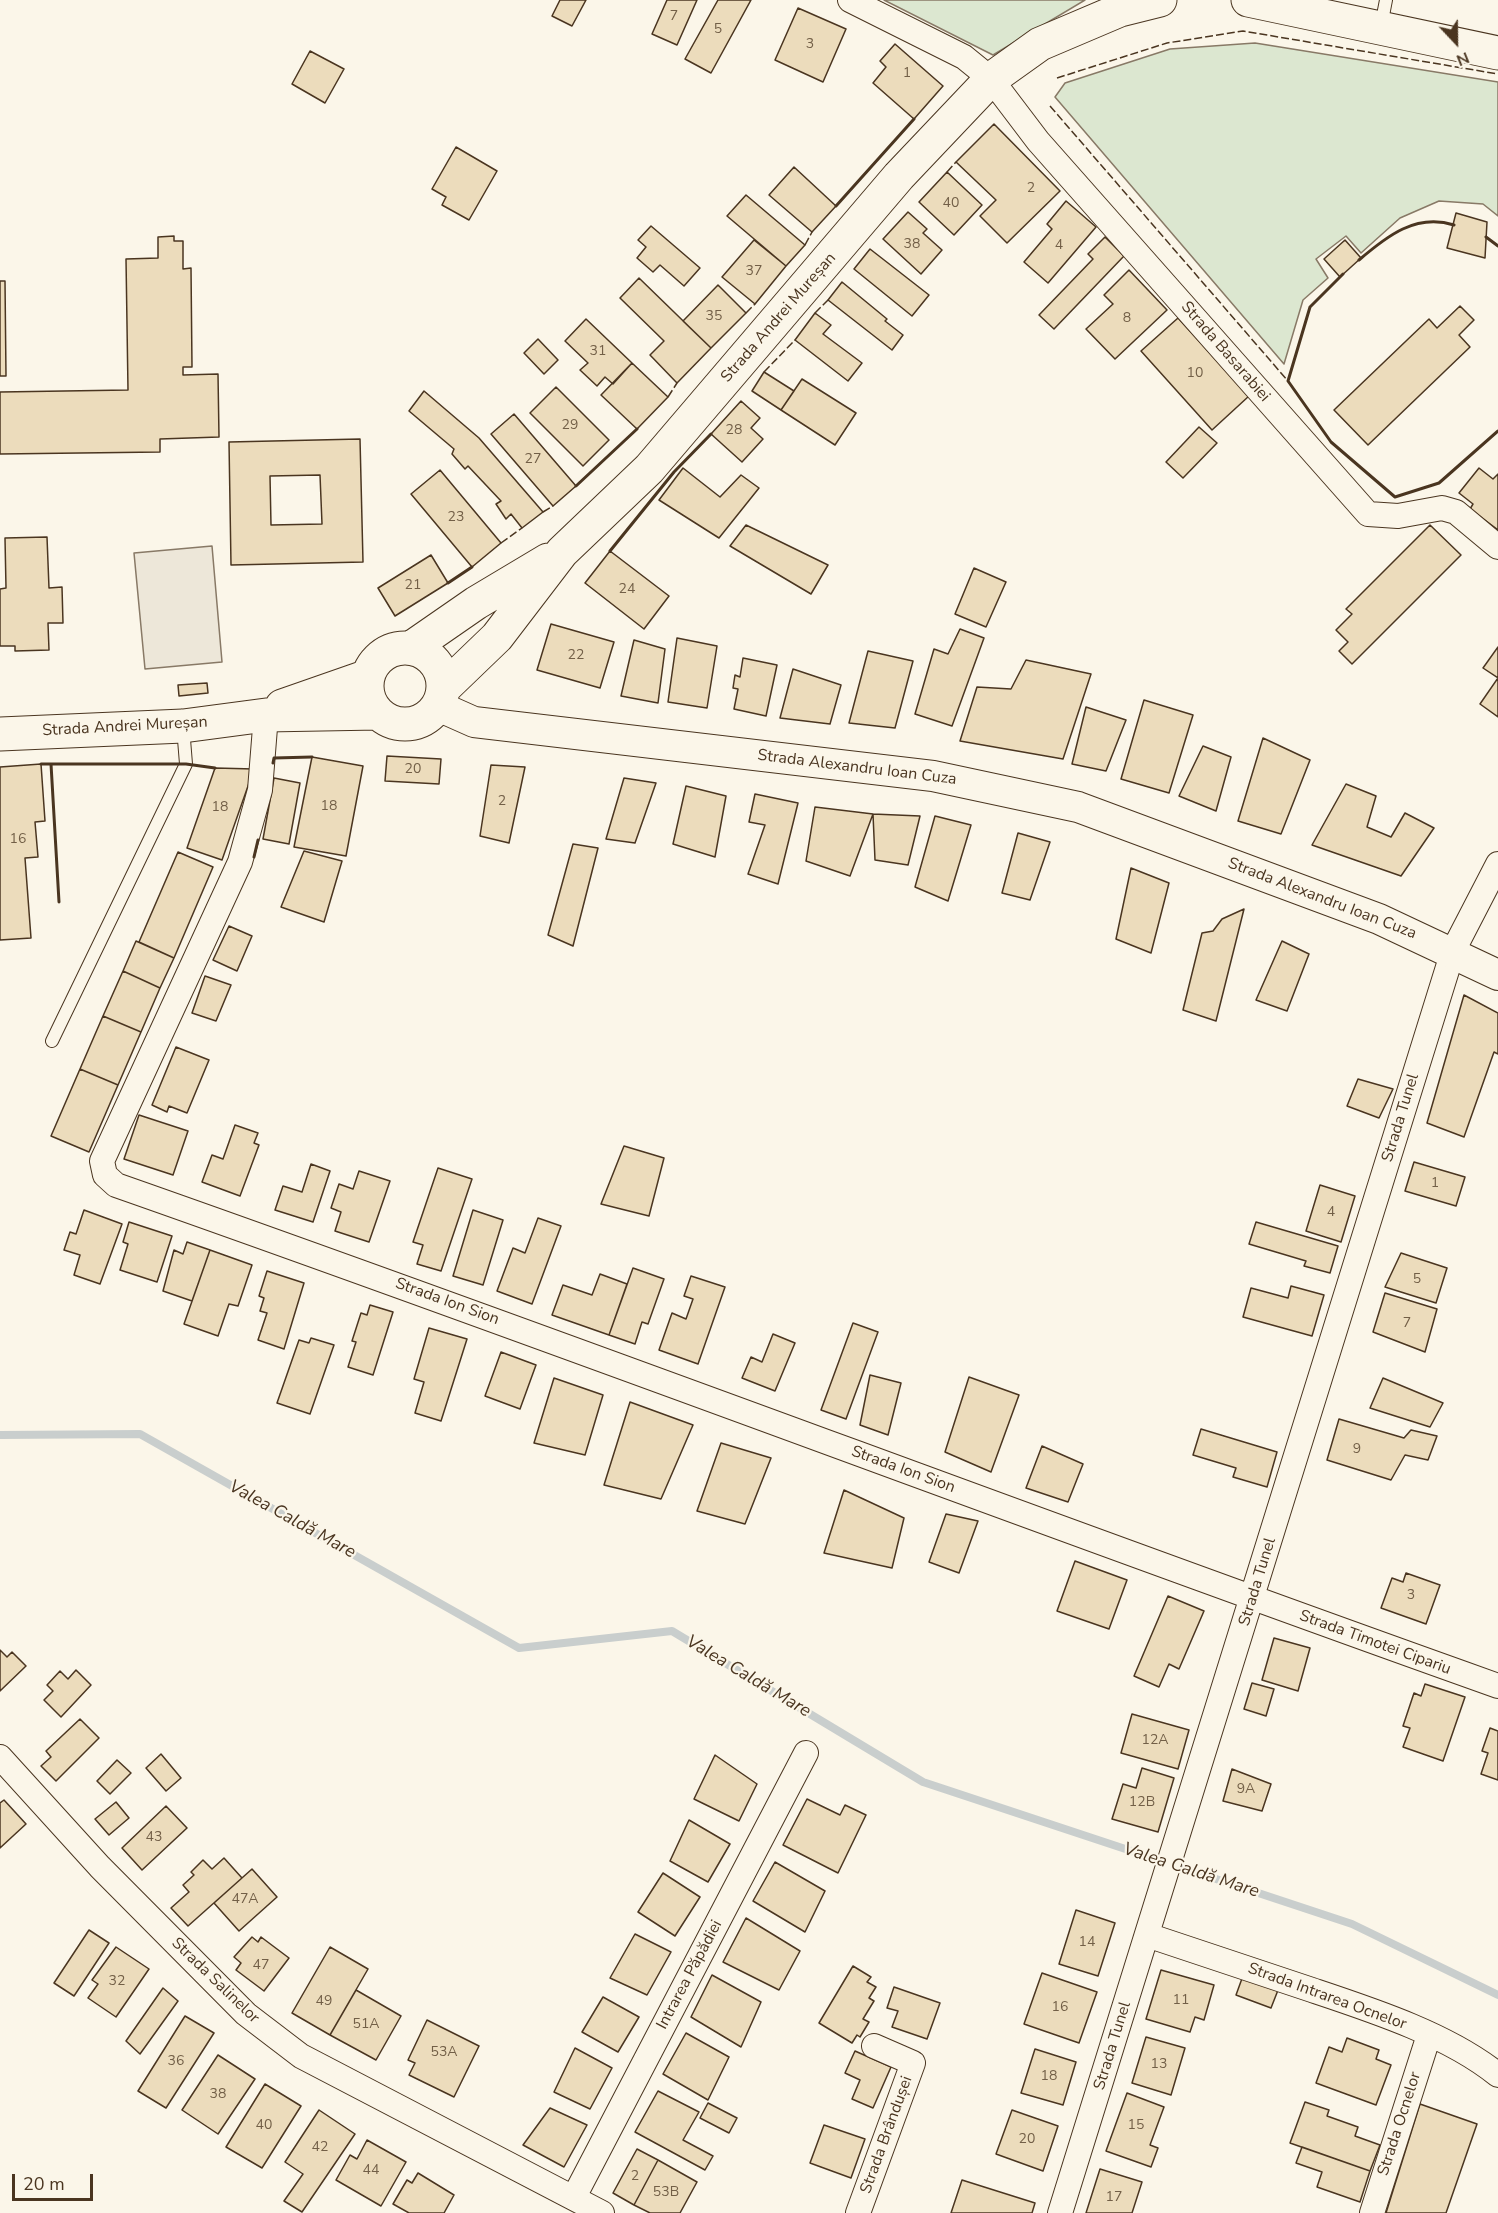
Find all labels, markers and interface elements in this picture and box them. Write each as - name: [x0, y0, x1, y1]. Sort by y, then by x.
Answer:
- house number: 7: [670, 9, 678, 25]
- north arrow: [1426, 12, 1486, 72]
- house number: 5: [714, 22, 722, 38]
- house number: 3: [806, 37, 814, 53]
- text: N: [1453, 46, 1472, 71]
- house number: 1: [903, 66, 911, 82]
- house number: 2: [1027, 181, 1035, 197]
- house number: 40: [943, 196, 959, 212]
- house number: 38: [904, 237, 920, 253]
- house number: 4: [1055, 238, 1063, 254]
- street label: Strada Andrei Mureșan: [717, 249, 841, 387]
- house number: 37: [746, 264, 762, 280]
- street label: Strada Basarabiei: [1176, 298, 1274, 406]
- house number: 35: [706, 309, 722, 325]
- house number: 8: [1123, 311, 1131, 327]
- house number: 31: [590, 344, 606, 360]
- house number: 10: [1187, 366, 1203, 382]
- house number: 29: [562, 418, 578, 434]
- house number: 28: [726, 423, 742, 439]
- house number: 27: [525, 452, 541, 468]
- house number: 23: [448, 510, 464, 526]
- house number: 21: [405, 578, 421, 594]
- house number: 24: [619, 582, 635, 598]
- house number: 22: [568, 648, 584, 664]
- street label: Strada Andrei Mureșan: [42, 713, 208, 741]
- street label: Strada Alexandru Ioan Cuza: [756, 746, 958, 790]
- house number: 20: [405, 762, 421, 778]
- house number: 2: [498, 794, 506, 810]
- house number: 18: [321, 799, 337, 815]
- house number: 18: [212, 800, 228, 816]
- house number: 16: [10, 832, 26, 848]
- street label: Strada Alexandru Ioan Cuza: [1225, 854, 1419, 944]
- street label: Strada Tunel: [1378, 1072, 1424, 1164]
- house number: 1: [1431, 1176, 1439, 1192]
- house number: 4: [1327, 1205, 1335, 1221]
- house number: 5: [1413, 1272, 1421, 1288]
- street label: Strada Ion Sion: [392, 1274, 502, 1330]
- house number: 7: [1403, 1316, 1411, 1332]
- street label: Strada Ion Sion: [848, 1442, 958, 1498]
- house number: 9: [1353, 1442, 1361, 1458]
- water label: Valea Caldă Mare: [225, 1476, 359, 1564]
- street label: Strada Tunel: [1235, 1536, 1281, 1628]
- house number: 3: [1407, 1588, 1415, 1604]
- street label: Strada Timotei Cipariu: [1297, 1607, 1453, 1679]
- water label: Valea Caldă Mare: [682, 1631, 814, 1723]
- house number: 12A: [1141, 1733, 1169, 1749]
- house number: 9A: [1237, 1782, 1255, 1798]
- house number: 12B: [1129, 1795, 1155, 1811]
- house number: 43: [146, 1830, 162, 1846]
- water label: Valea Caldă Mare: [1120, 1839, 1262, 1903]
- house number: 47A: [231, 1892, 259, 1908]
- street label: Intrarea Păpădiei: [653, 1917, 727, 2033]
- street label: Strada Salinelor: [167, 1934, 263, 2028]
- house number: 14: [1079, 1935, 1095, 1951]
- house number: 47: [253, 1958, 269, 1974]
- street label: Strada Intrarea Ocnelor: [1245, 1959, 1409, 2035]
- house number: 32: [109, 1974, 125, 1990]
- house number: 11: [1173, 1993, 1189, 2009]
- house number: 49: [316, 1994, 332, 2010]
- house number: 16: [1052, 2000, 1068, 2016]
- street label: Strada Tunel: [1090, 2000, 1136, 2092]
- house number: 51A: [352, 2017, 380, 2033]
- house number: 53A: [430, 2045, 458, 2061]
- house number: 36: [168, 2054, 184, 2070]
- house number: 13: [1151, 2057, 1167, 2073]
- house number: 18: [1041, 2069, 1057, 2085]
- street label: Strada Ocnelor: [1374, 2070, 1426, 2178]
- street label: Strada Brândușei: [857, 2074, 917, 2196]
- house number: 38: [210, 2087, 226, 2103]
- house number: 40: [256, 2118, 272, 2134]
- house number: 15: [1128, 2118, 1144, 2134]
- house number: 20: [1019, 2132, 1035, 2148]
- house number: 42: [312, 2140, 328, 2156]
- scale bar: [15, 2162, 96, 2200]
- house number: 44: [363, 2163, 379, 2179]
- house number: 2: [631, 2169, 639, 2185]
- text: 20 m: [23, 2172, 65, 2196]
- house number: 53B: [653, 2185, 679, 2201]
- house number: 17: [1106, 2190, 1122, 2206]

